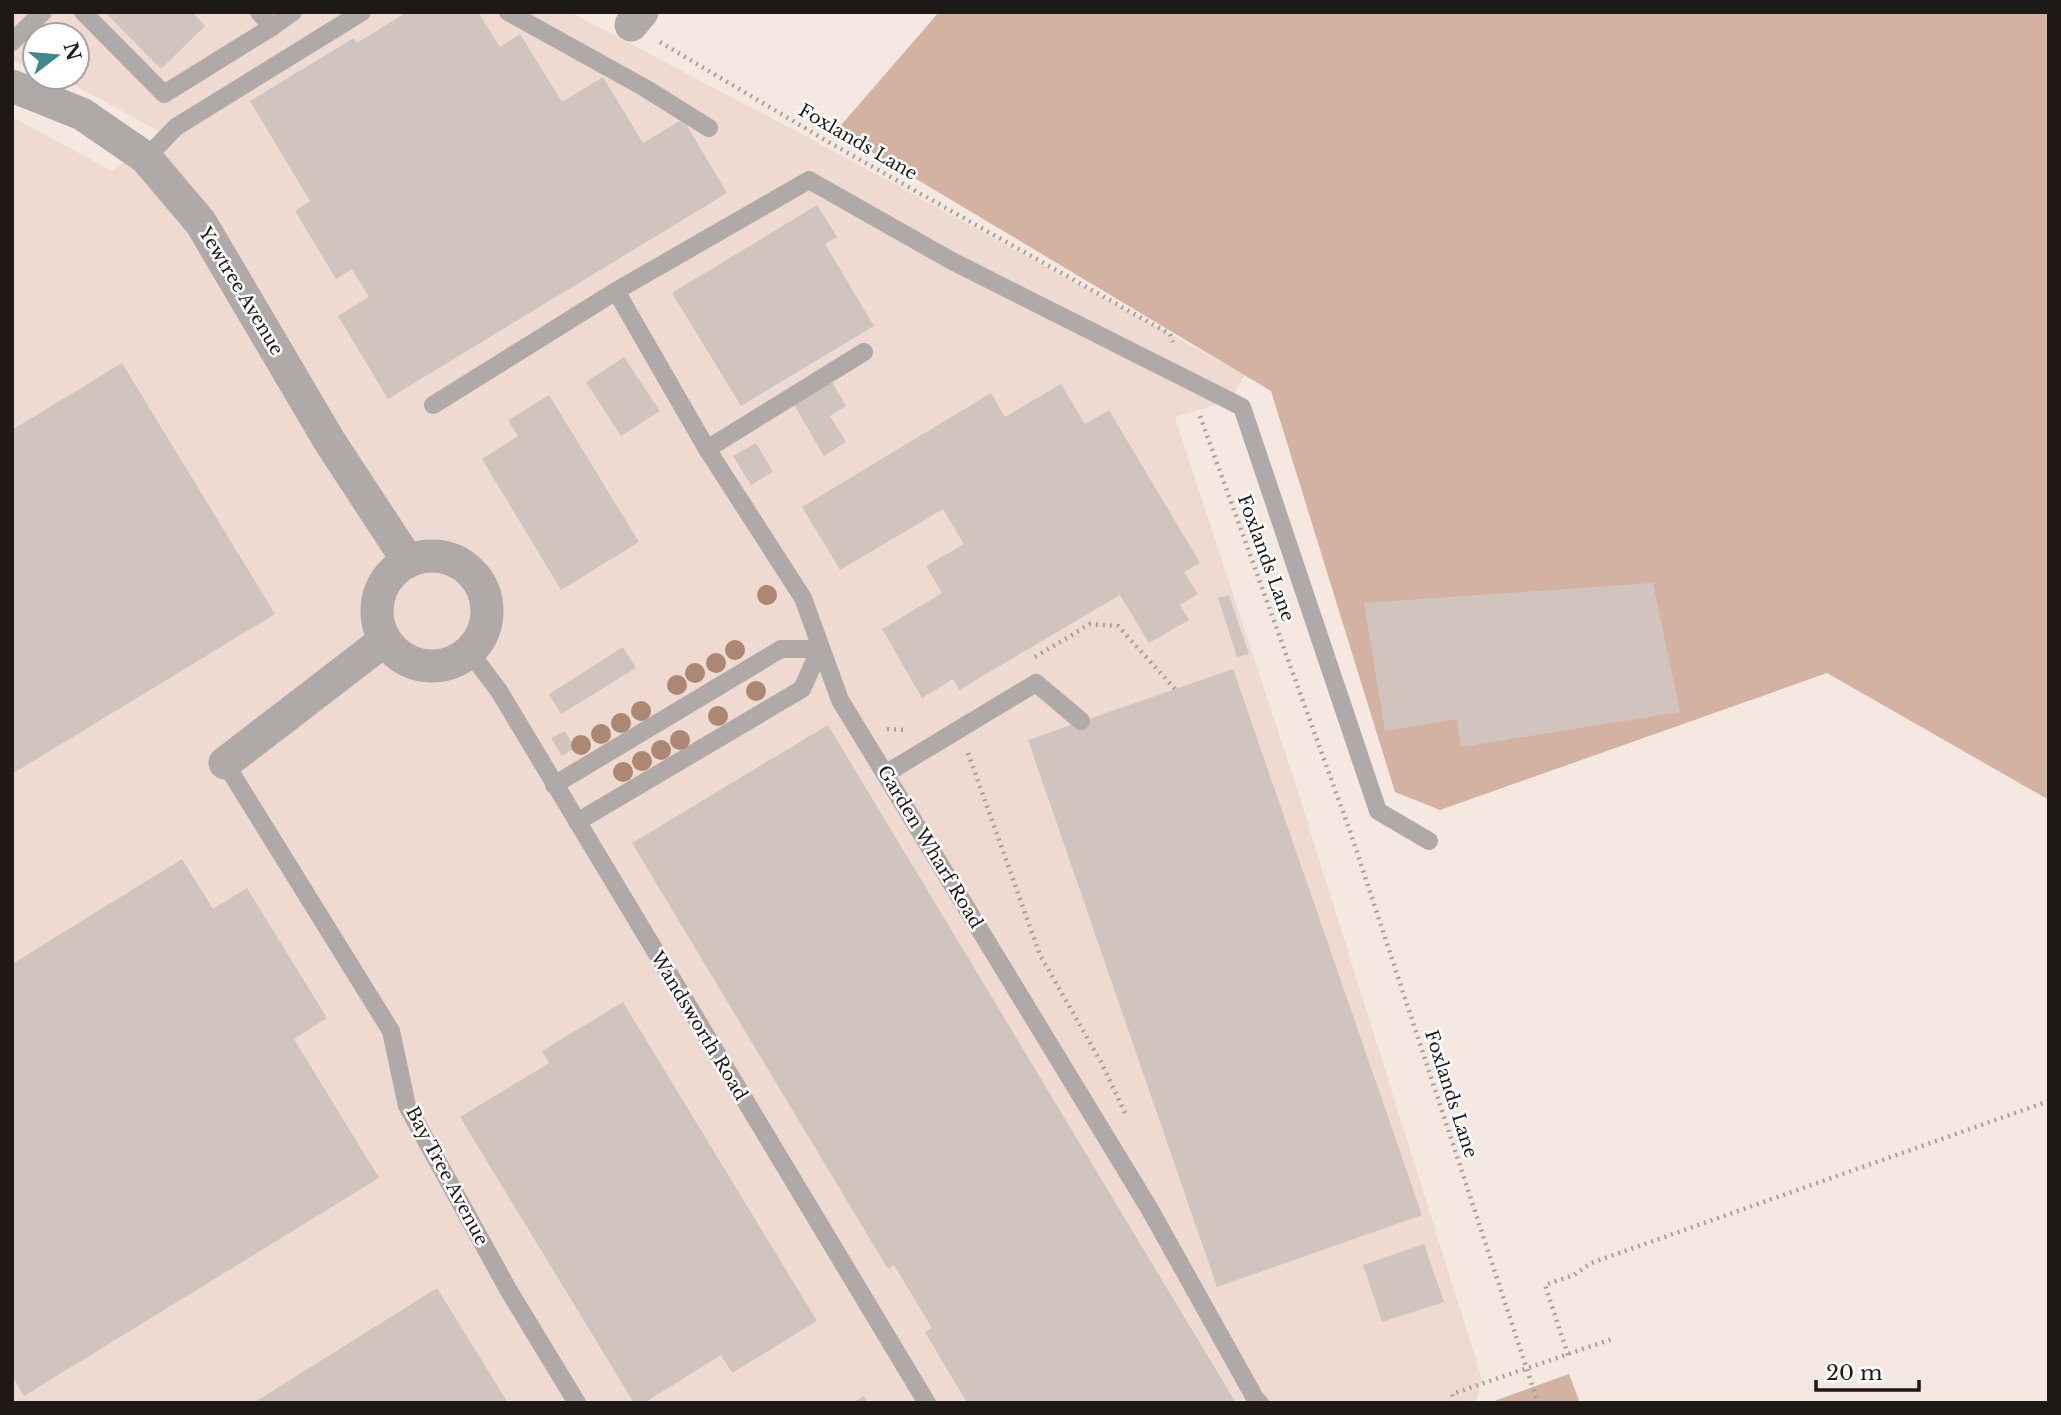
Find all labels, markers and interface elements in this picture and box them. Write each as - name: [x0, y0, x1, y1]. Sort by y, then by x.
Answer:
- north arrow: [21, 21, 91, 91]
- text: N: [58, 40, 85, 63]
- street label: Foxlands Lane: [795, 99, 921, 185]
- street label: Yewtree Avenue: [194, 222, 288, 359]
- street label: Foxlands Lane: [1233, 492, 1299, 624]
- street label: Garden Wharf Road: [873, 761, 987, 933]
- street label: Wandsworth Road: [645, 947, 752, 1104]
- street label: Foxlands Lane: [1420, 1027, 1482, 1161]
- street label: Bay Tree Avenue: [401, 1103, 493, 1249]
- scale bar: [1816, 1348, 1919, 1392]
- text: 20 m: [1826, 1360, 1883, 1386]

